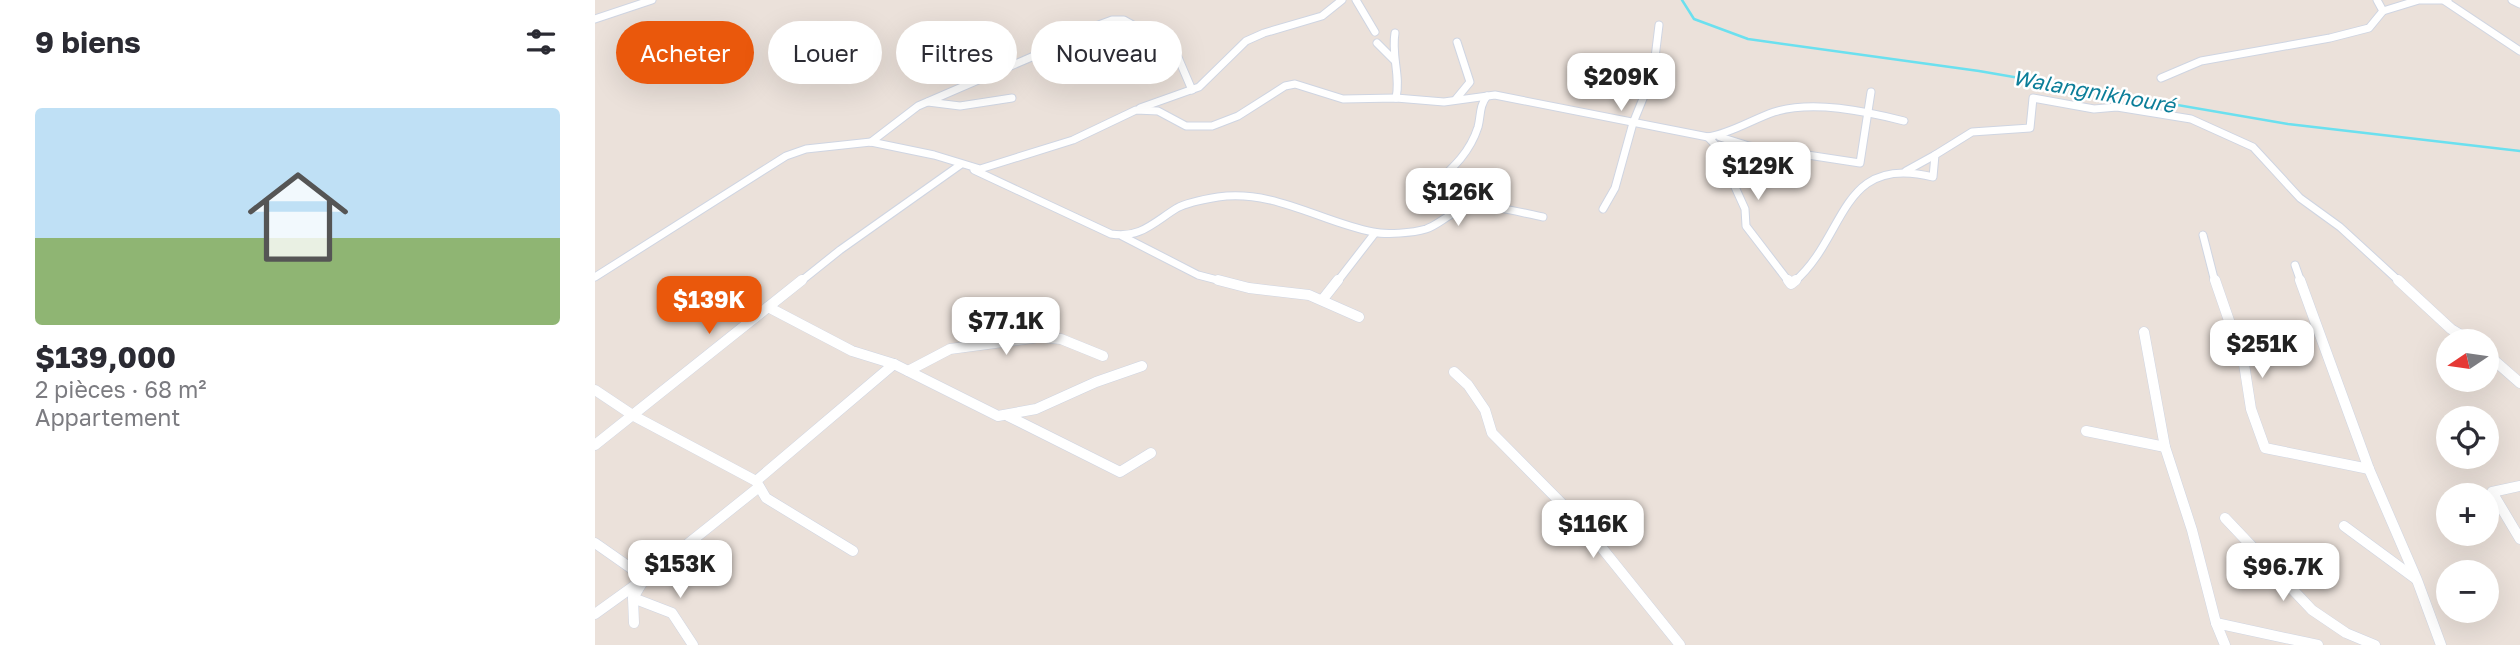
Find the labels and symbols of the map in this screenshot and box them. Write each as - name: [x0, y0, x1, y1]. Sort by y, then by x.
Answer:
- pin: $209K: [1572, 54, 1670, 113]
- water label: Walangnikhouré: [2011, 64, 2179, 118]
- pin: $129K: [1709, 142, 1807, 202]
- pin: $126K: [1409, 168, 1507, 228]
- pin: $139K: [660, 276, 758, 336]
- pin: $77.1K: [949, 298, 1063, 357]
- pin: $251K: [2213, 320, 2311, 380]
- north arrow: [2436, 329, 2499, 392]
- pin: $116K: [1544, 500, 1642, 560]
- pin: $153K: [631, 540, 729, 600]
- pin: $96.7K: [2226, 544, 2340, 603]

